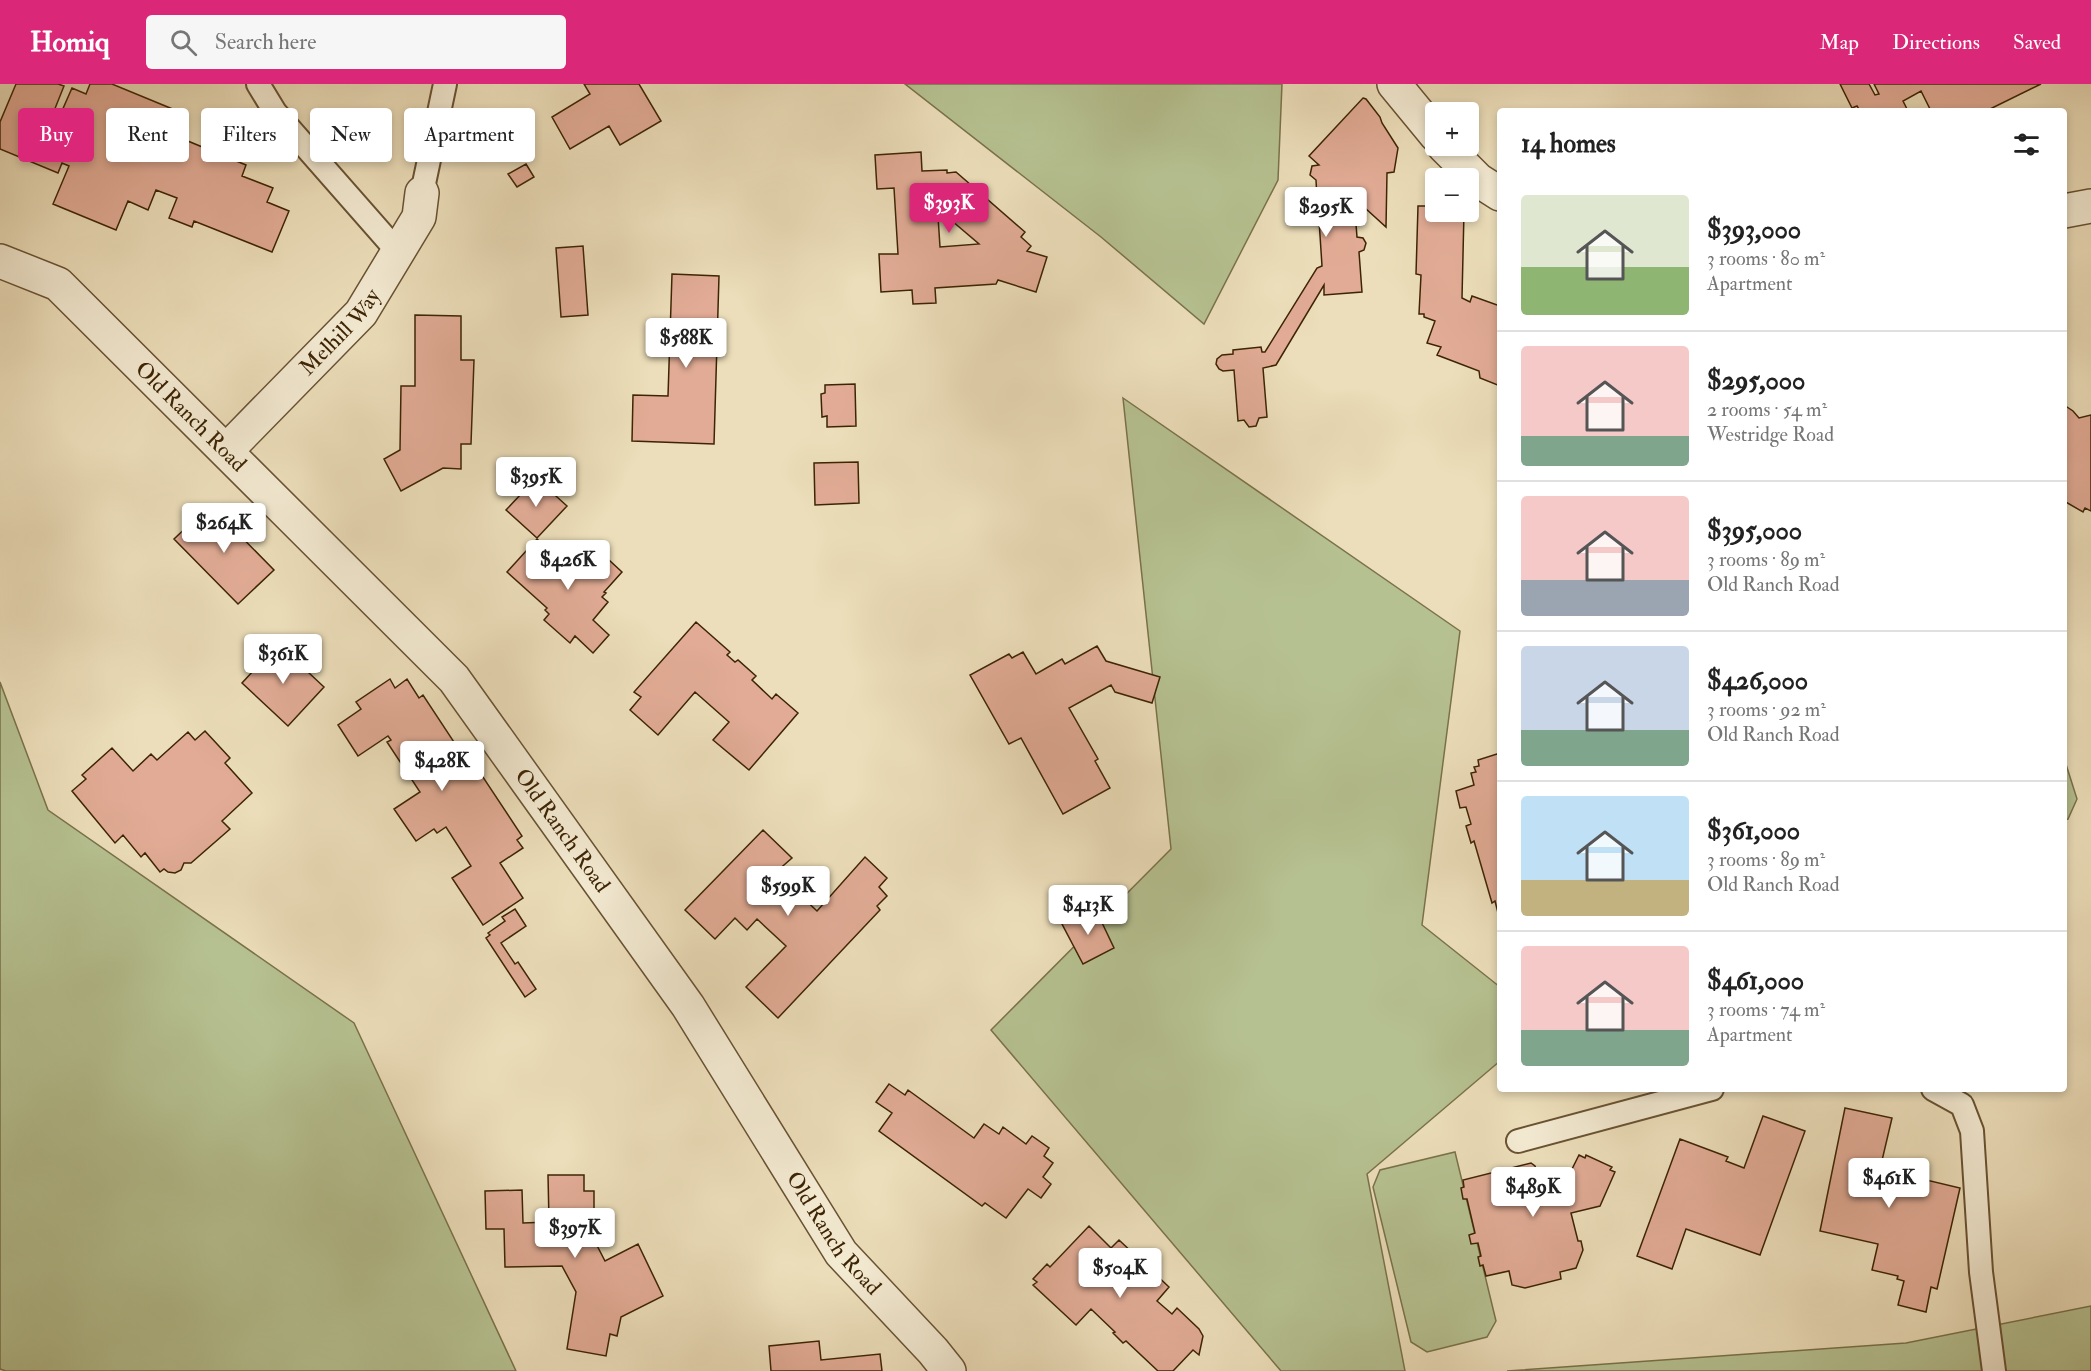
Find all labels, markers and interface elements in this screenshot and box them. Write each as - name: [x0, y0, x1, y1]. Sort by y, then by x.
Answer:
- search box: [146, 15, 566, 69]
- text: Homiq: [30, 25, 110, 60]
- icon: search: [167, 26, 200, 59]
- text: Search here: [215, 28, 316, 56]
- text: Map: [1819, 29, 1859, 56]
- text: Directions: [1892, 29, 1980, 56]
- text: Saved: [2013, 29, 2061, 56]
- map controls: [1425, 102, 1479, 222]
- button: +: [1425, 102, 1479, 156]
- chip: Buy: [18, 108, 94, 162]
- chip: Rent: [106, 108, 189, 162]
- chip: Filters: [201, 108, 298, 162]
- chip: New: [310, 108, 392, 162]
- chip: Apartment: [404, 108, 535, 162]
- text: 14 homes: [1521, 128, 1616, 160]
- icon: filters: [2010, 128, 2043, 161]
- button: −: [1425, 168, 1479, 222]
- pin: $393K: [907, 183, 991, 234]
- pin: $295K: [1284, 187, 1368, 238]
- text: $393K: [924, 190, 974, 215]
- text: $295K: [1299, 194, 1353, 219]
- text: $393,000: [1707, 214, 1801, 246]
- icon: home: [1569, 219, 1641, 291]
- text: 3 rooms · 80 m²: [1707, 246, 1825, 271]
- text: Apartment: [1707, 271, 1792, 296]
- street label: Melhill Way: [294, 283, 387, 381]
- pin: $588K: [644, 318, 728, 369]
- text: $588K: [660, 325, 712, 350]
- street label: Old Ranch Road: [129, 355, 253, 478]
- text: $295,000: [1707, 365, 1805, 397]
- icon: home: [1569, 370, 1641, 442]
- text: 2 rooms · 54 m²: [1707, 397, 1827, 422]
- text: Westridge Road: [1707, 422, 1834, 447]
- pin: $395K: [494, 457, 578, 508]
- text: $395K: [510, 464, 562, 489]
- pin: $264K: [182, 503, 266, 554]
- text: $264K: [196, 510, 252, 535]
- text: $395,000: [1707, 515, 1802, 547]
- icon: home: [1569, 520, 1641, 592]
- pin: $426K: [526, 540, 610, 591]
- text: $426K: [540, 547, 596, 572]
- text: 3 rooms · 89 m²: [1707, 547, 1825, 572]
- text: Old Ranch Road: [1707, 572, 1840, 597]
- pin: $361K: [241, 634, 325, 685]
- text: $361K: [258, 641, 308, 666]
- text: $426,000: [1707, 665, 1808, 697]
- icon: home: [1569, 670, 1641, 742]
- text: 3 rooms · 92 m²: [1707, 697, 1826, 722]
- text: Old Ranch Road: [1707, 722, 1840, 747]
- pin: $428K: [400, 741, 484, 792]
- text: $428K: [414, 748, 470, 773]
- street label: Old Ranch Road: [509, 763, 616, 898]
- text: $361,000: [1707, 815, 1800, 847]
- icon: home: [1569, 820, 1641, 892]
- text: 3 rooms · 89 m²: [1707, 847, 1825, 872]
- pin: $599K: [746, 866, 830, 917]
- text: Old Ranch Road: [1707, 872, 1840, 897]
- text: $599K: [761, 873, 815, 898]
- pin: $413K: [1046, 885, 1130, 936]
- text: $413K: [1063, 892, 1113, 917]
- text: $461,000: [1707, 965, 1804, 997]
- icon: home: [1569, 970, 1641, 1042]
- text: 3 rooms · 74 m²: [1707, 997, 1825, 1022]
- text: Apartment: [1707, 1022, 1792, 1047]
- pin: $461K: [1847, 1158, 1931, 1209]
- text: $461K: [1862, 1165, 1916, 1190]
- street label: Old Ranch Road: [780, 1166, 887, 1301]
- pin: $489K: [1491, 1167, 1575, 1218]
- text: $489K: [1505, 1174, 1561, 1199]
- pin: $397K: [533, 1208, 617, 1259]
- text: $397K: [549, 1215, 601, 1240]
- pin: $504K: [1078, 1248, 1162, 1299]
- text: $504K: [1093, 1255, 1147, 1280]

